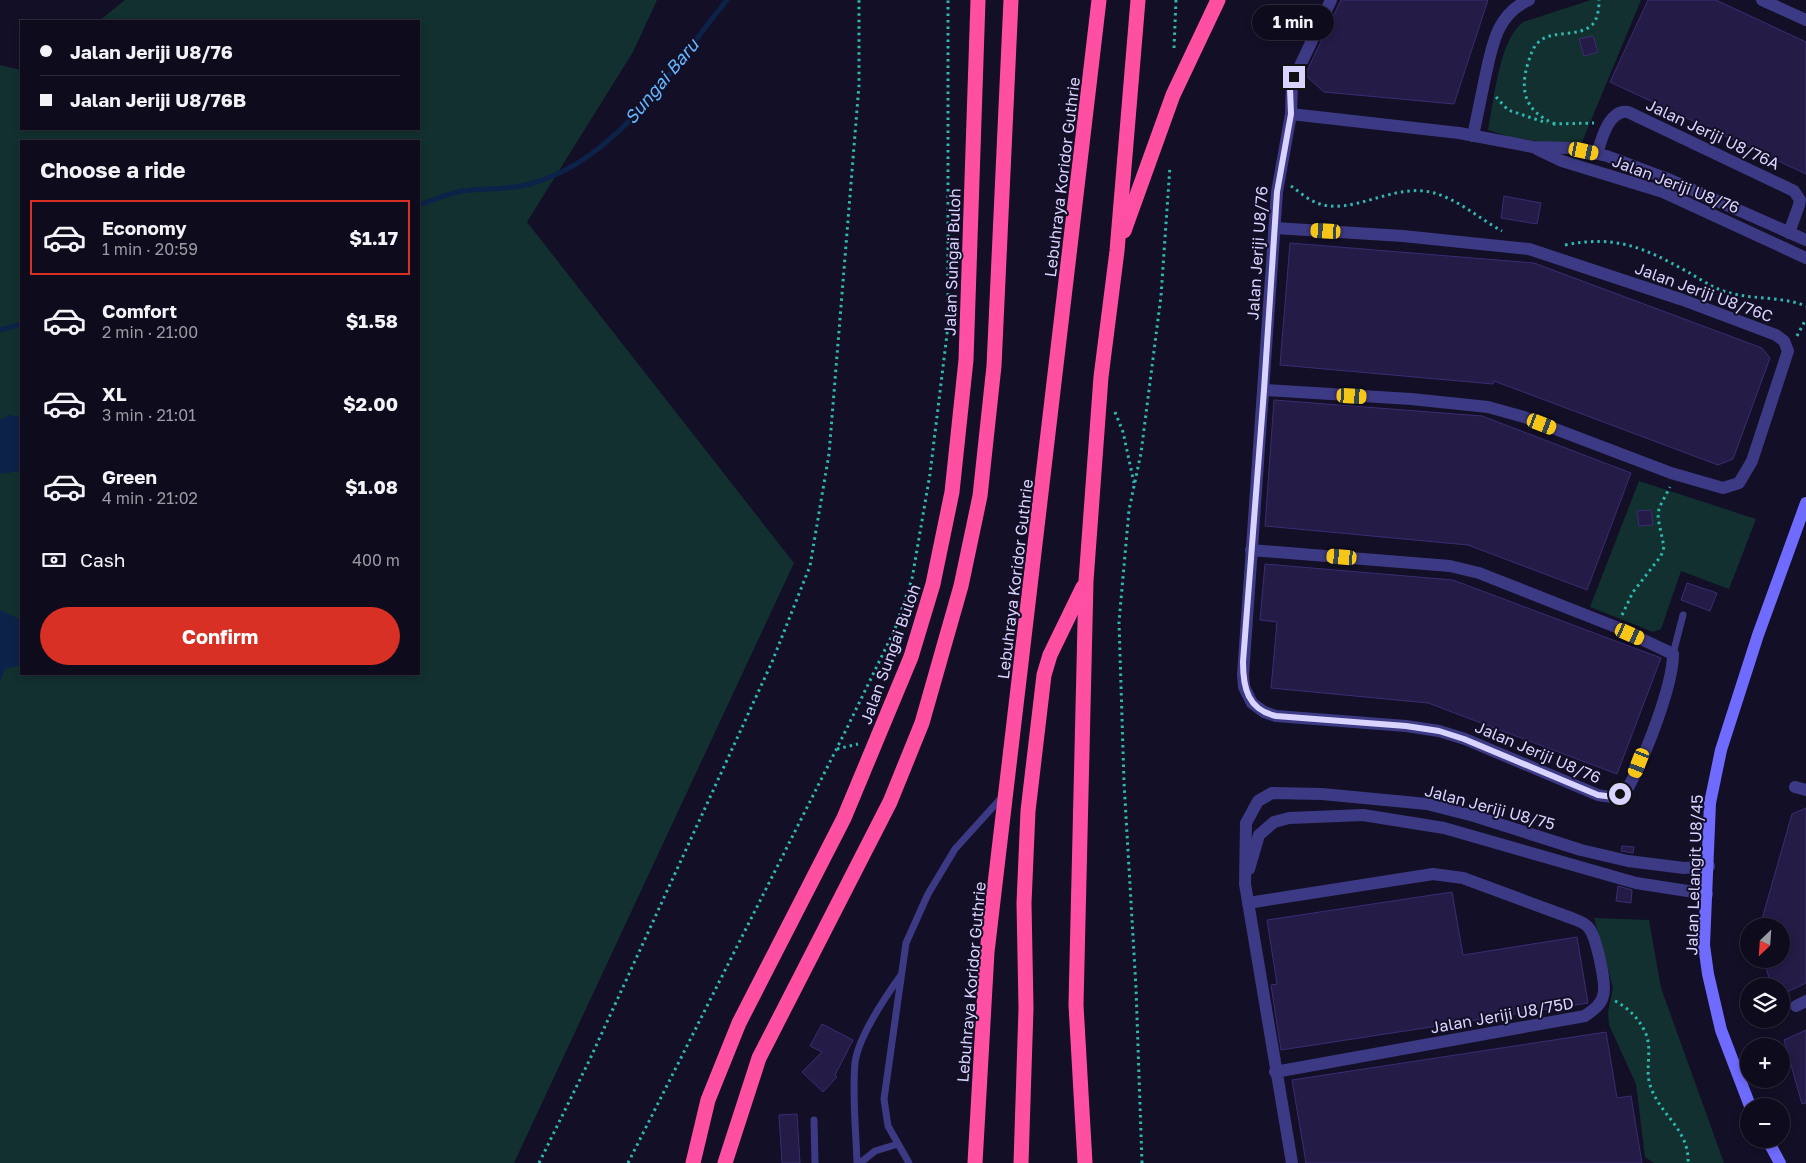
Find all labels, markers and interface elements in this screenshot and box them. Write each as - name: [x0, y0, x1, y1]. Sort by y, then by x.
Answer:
- callout: 1 min: [1253, 5, 1335, 40]
- text: 1 min: [1273, 12, 1313, 32]
- water label: Sungai Baru: [619, 33, 704, 128]
- text: Jalan Jeriji U8/76: [70, 40, 233, 63]
- route end: [1283, 66, 1305, 88]
- street label: Lebuhraya Koridor Guthrie: [1040, 76, 1084, 278]
- text: Jalan Jeriji U8/76B: [70, 88, 246, 111]
- street label: Jalan Jeriji U8/76A: [1643, 94, 1783, 174]
- car: [1567, 141, 1600, 161]
- street label: Jalan Jeriji U8/76: [1610, 151, 1742, 217]
- text: Choose a ride: [40, 156, 186, 183]
- street label: Jalan Jeriji U8/76: [1242, 185, 1272, 321]
- street label: Jalan Sungai Buloh: [939, 188, 965, 336]
- icon: car: [42, 215, 87, 260]
- text: Economy: [102, 216, 187, 239]
- car: [1310, 223, 1341, 239]
- text: $1.17: [349, 226, 398, 249]
- text: 1 min · 20:59: [102, 239, 198, 259]
- street label: Jalan Jeriji U8/76C: [1632, 258, 1776, 326]
- icon: car: [42, 298, 87, 343]
- text: Comfort: [102, 299, 177, 322]
- text: $1.58: [346, 309, 398, 332]
- text: 2 min · 21:00: [102, 322, 198, 342]
- icon: car: [42, 381, 87, 426]
- text: XL: [102, 382, 127, 405]
- car: [1336, 388, 1367, 404]
- text: $2.00: [343, 392, 398, 415]
- text: 3 min · 21:01: [102, 405, 196, 425]
- car: [1525, 412, 1558, 436]
- icon: car: [42, 464, 87, 509]
- text: Green: [102, 465, 157, 488]
- text: $1.08: [345, 475, 398, 498]
- street label: Lebuhraya Koridor Guthrie: [993, 478, 1037, 680]
- text: 4 min · 21:02: [102, 488, 198, 508]
- icon: cash: [40, 546, 68, 574]
- text: Cash: [80, 548, 125, 571]
- car: [1326, 548, 1357, 566]
- text: 400 m: [352, 550, 400, 570]
- street label: Jalan Sungai Buloh: [855, 581, 925, 727]
- button: Confirm: [40, 607, 400, 665]
- car: [1613, 621, 1646, 647]
- street label: Jalan Jeriji U8/76: [1472, 717, 1604, 787]
- car: [1626, 746, 1651, 780]
- street label: Jalan Jeriji U8/75: [1423, 780, 1557, 834]
- route start: [1609, 783, 1631, 805]
- street label: Jalan Lelangit U8/45: [1681, 794, 1707, 956]
- street label: Lebuhraya Koridor Guthrie: [952, 881, 990, 1083]
- north arrow: [1740, 918, 1790, 968]
- map controls: [1740, 918, 1790, 1148]
- button: layers: [1740, 978, 1790, 1028]
- street label: Jalan Jeriji U8/75D: [1429, 993, 1575, 1037]
- button: +: [1740, 1038, 1790, 1088]
- button: −: [1740, 1098, 1790, 1148]

